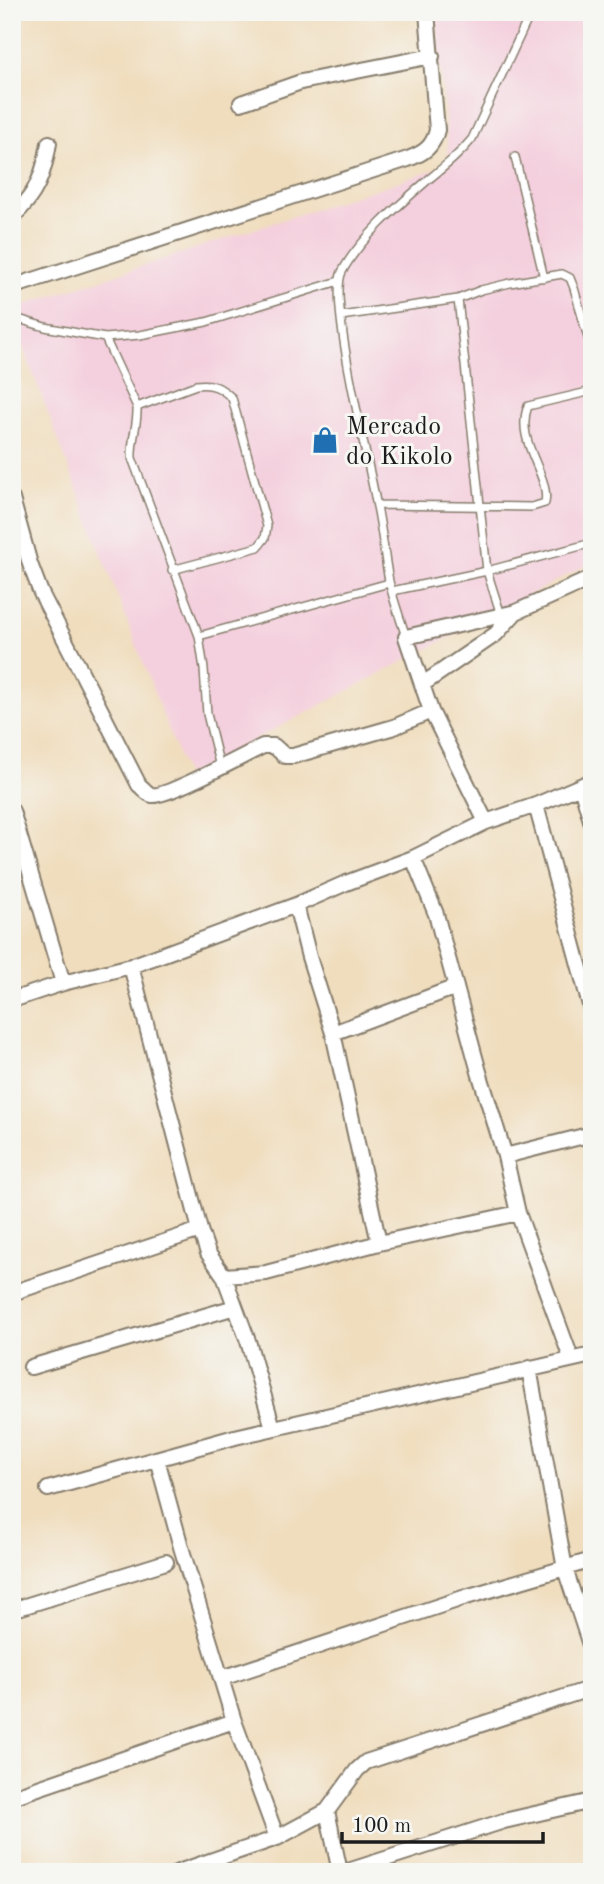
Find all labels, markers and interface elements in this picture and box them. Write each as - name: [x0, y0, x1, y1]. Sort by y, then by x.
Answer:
- place label: Mercado do Kikolo: [346, 414, 453, 470]
- shop icon: Mercado do Kikolo: [310, 425, 340, 455]
- scale bar: [342, 1800, 543, 1844]
- text: 100 m: [352, 1816, 411, 1837]

